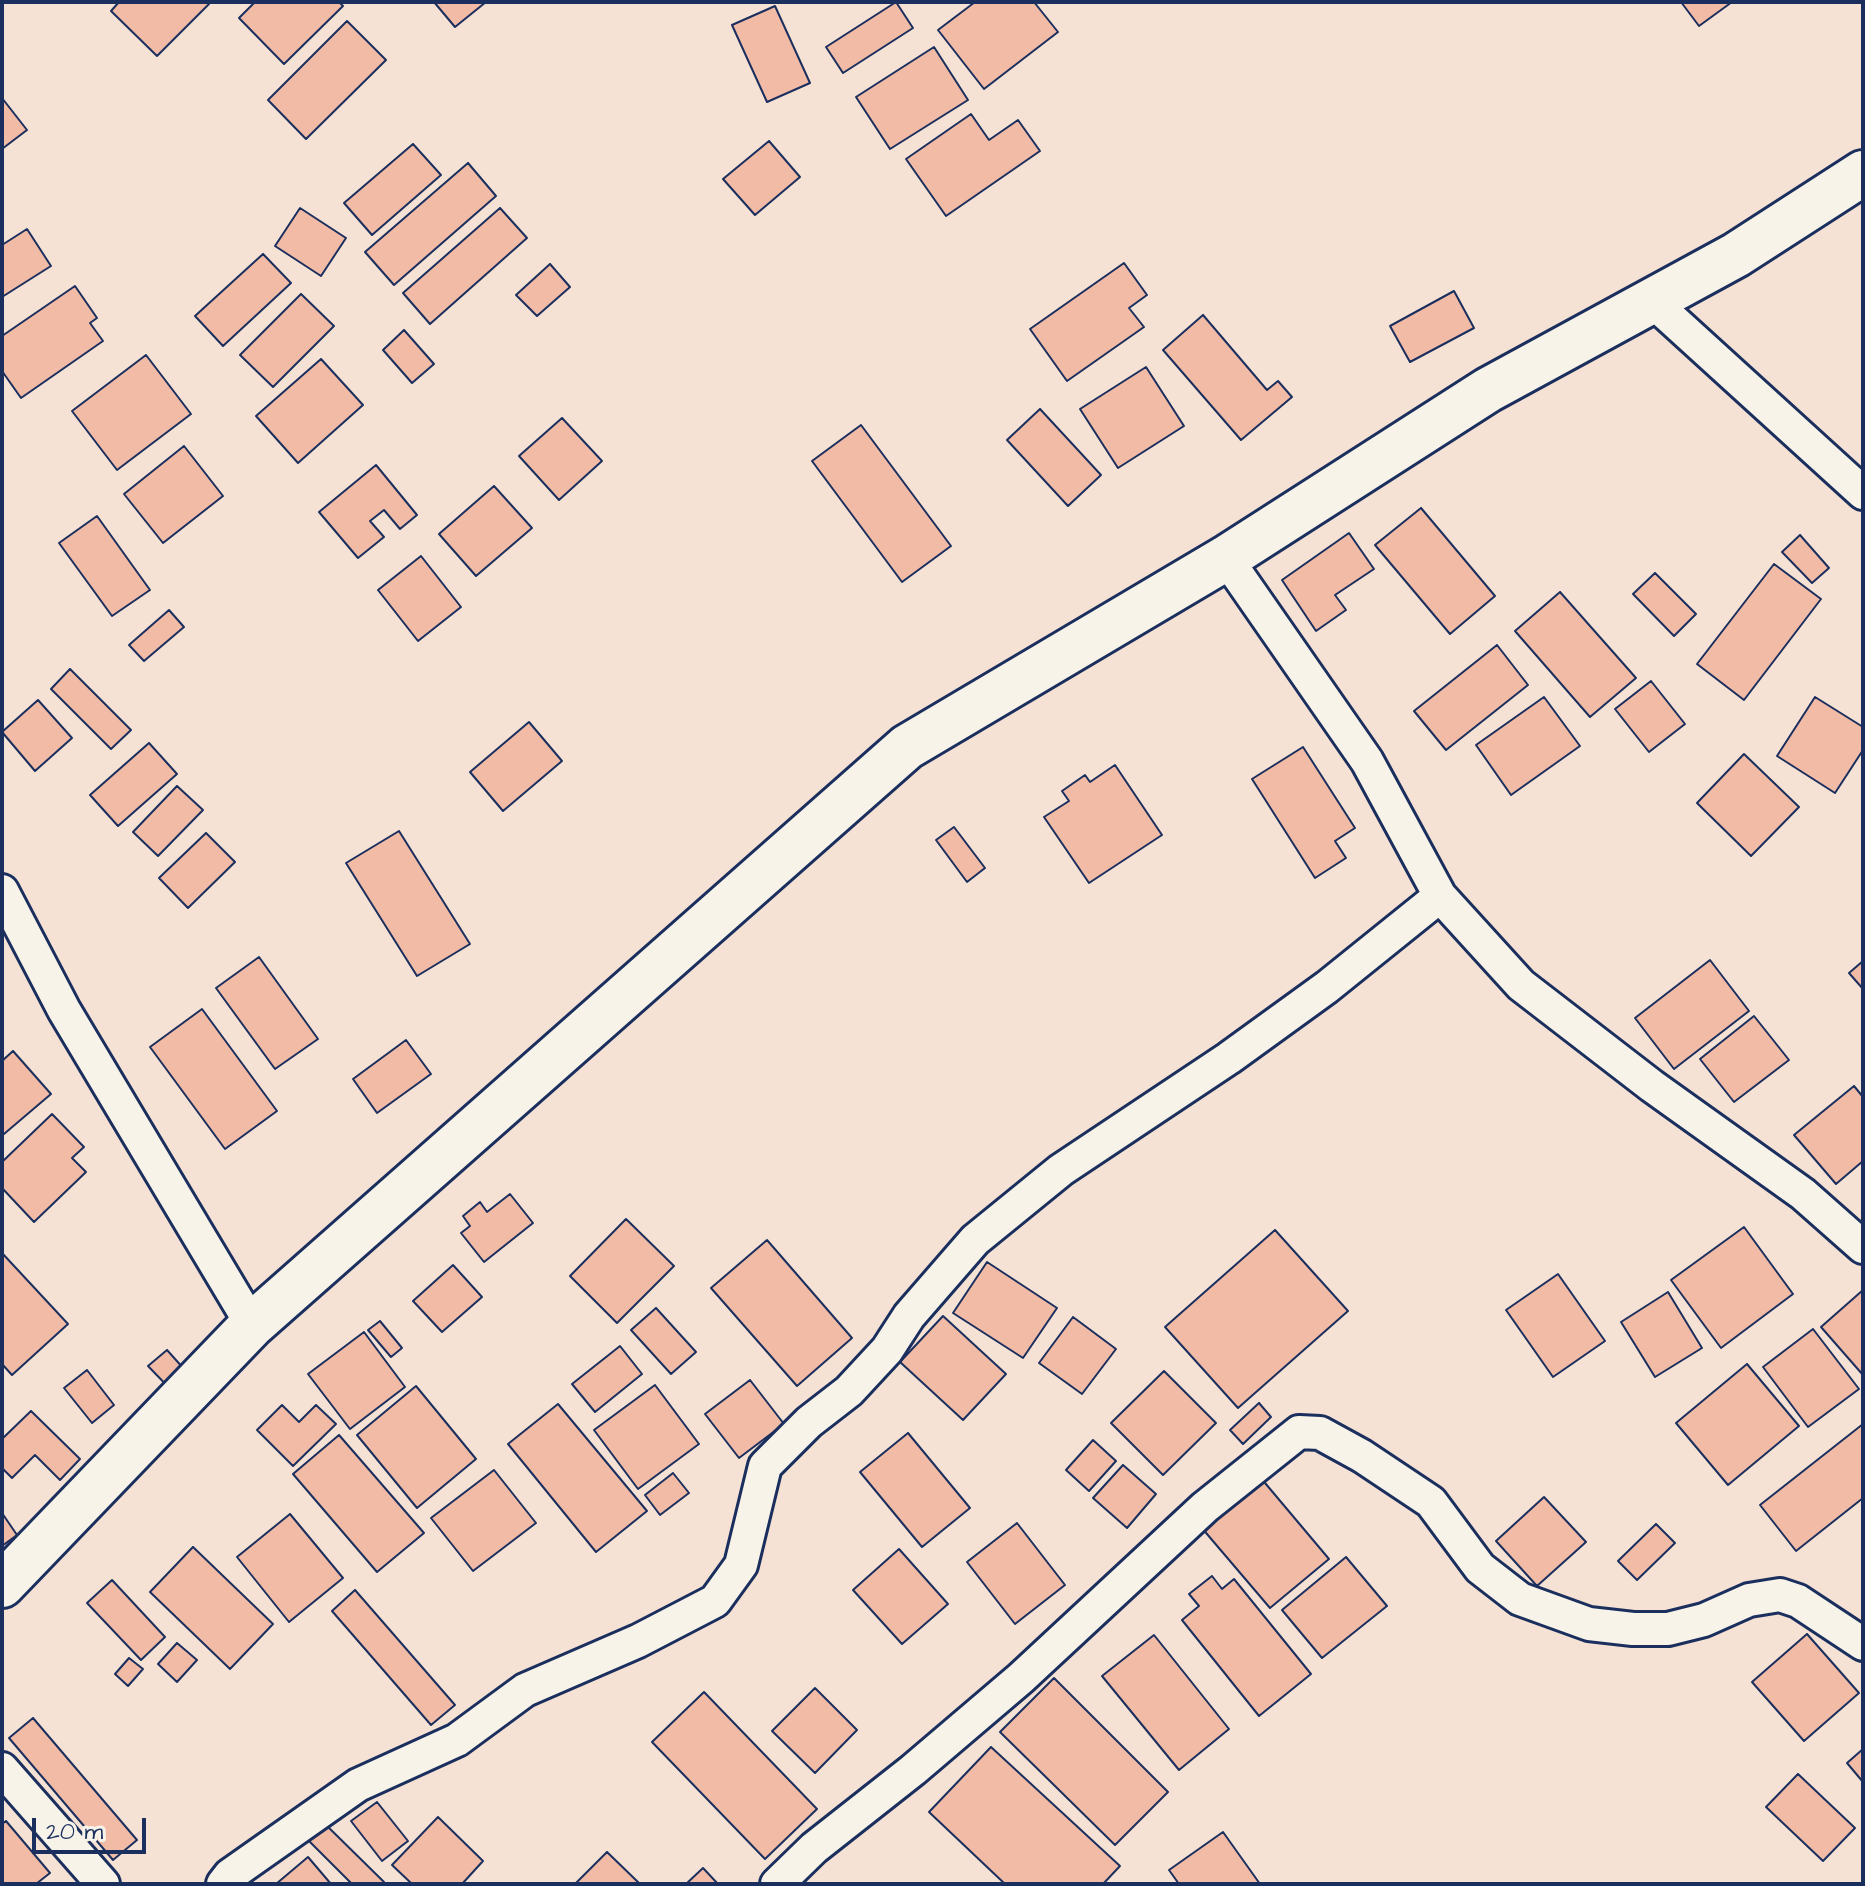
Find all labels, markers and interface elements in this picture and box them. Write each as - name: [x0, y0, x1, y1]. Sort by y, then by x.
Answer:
- scale bar: [36, 1802, 150, 1852]
- text: 20 m: [46, 1815, 103, 1849]

